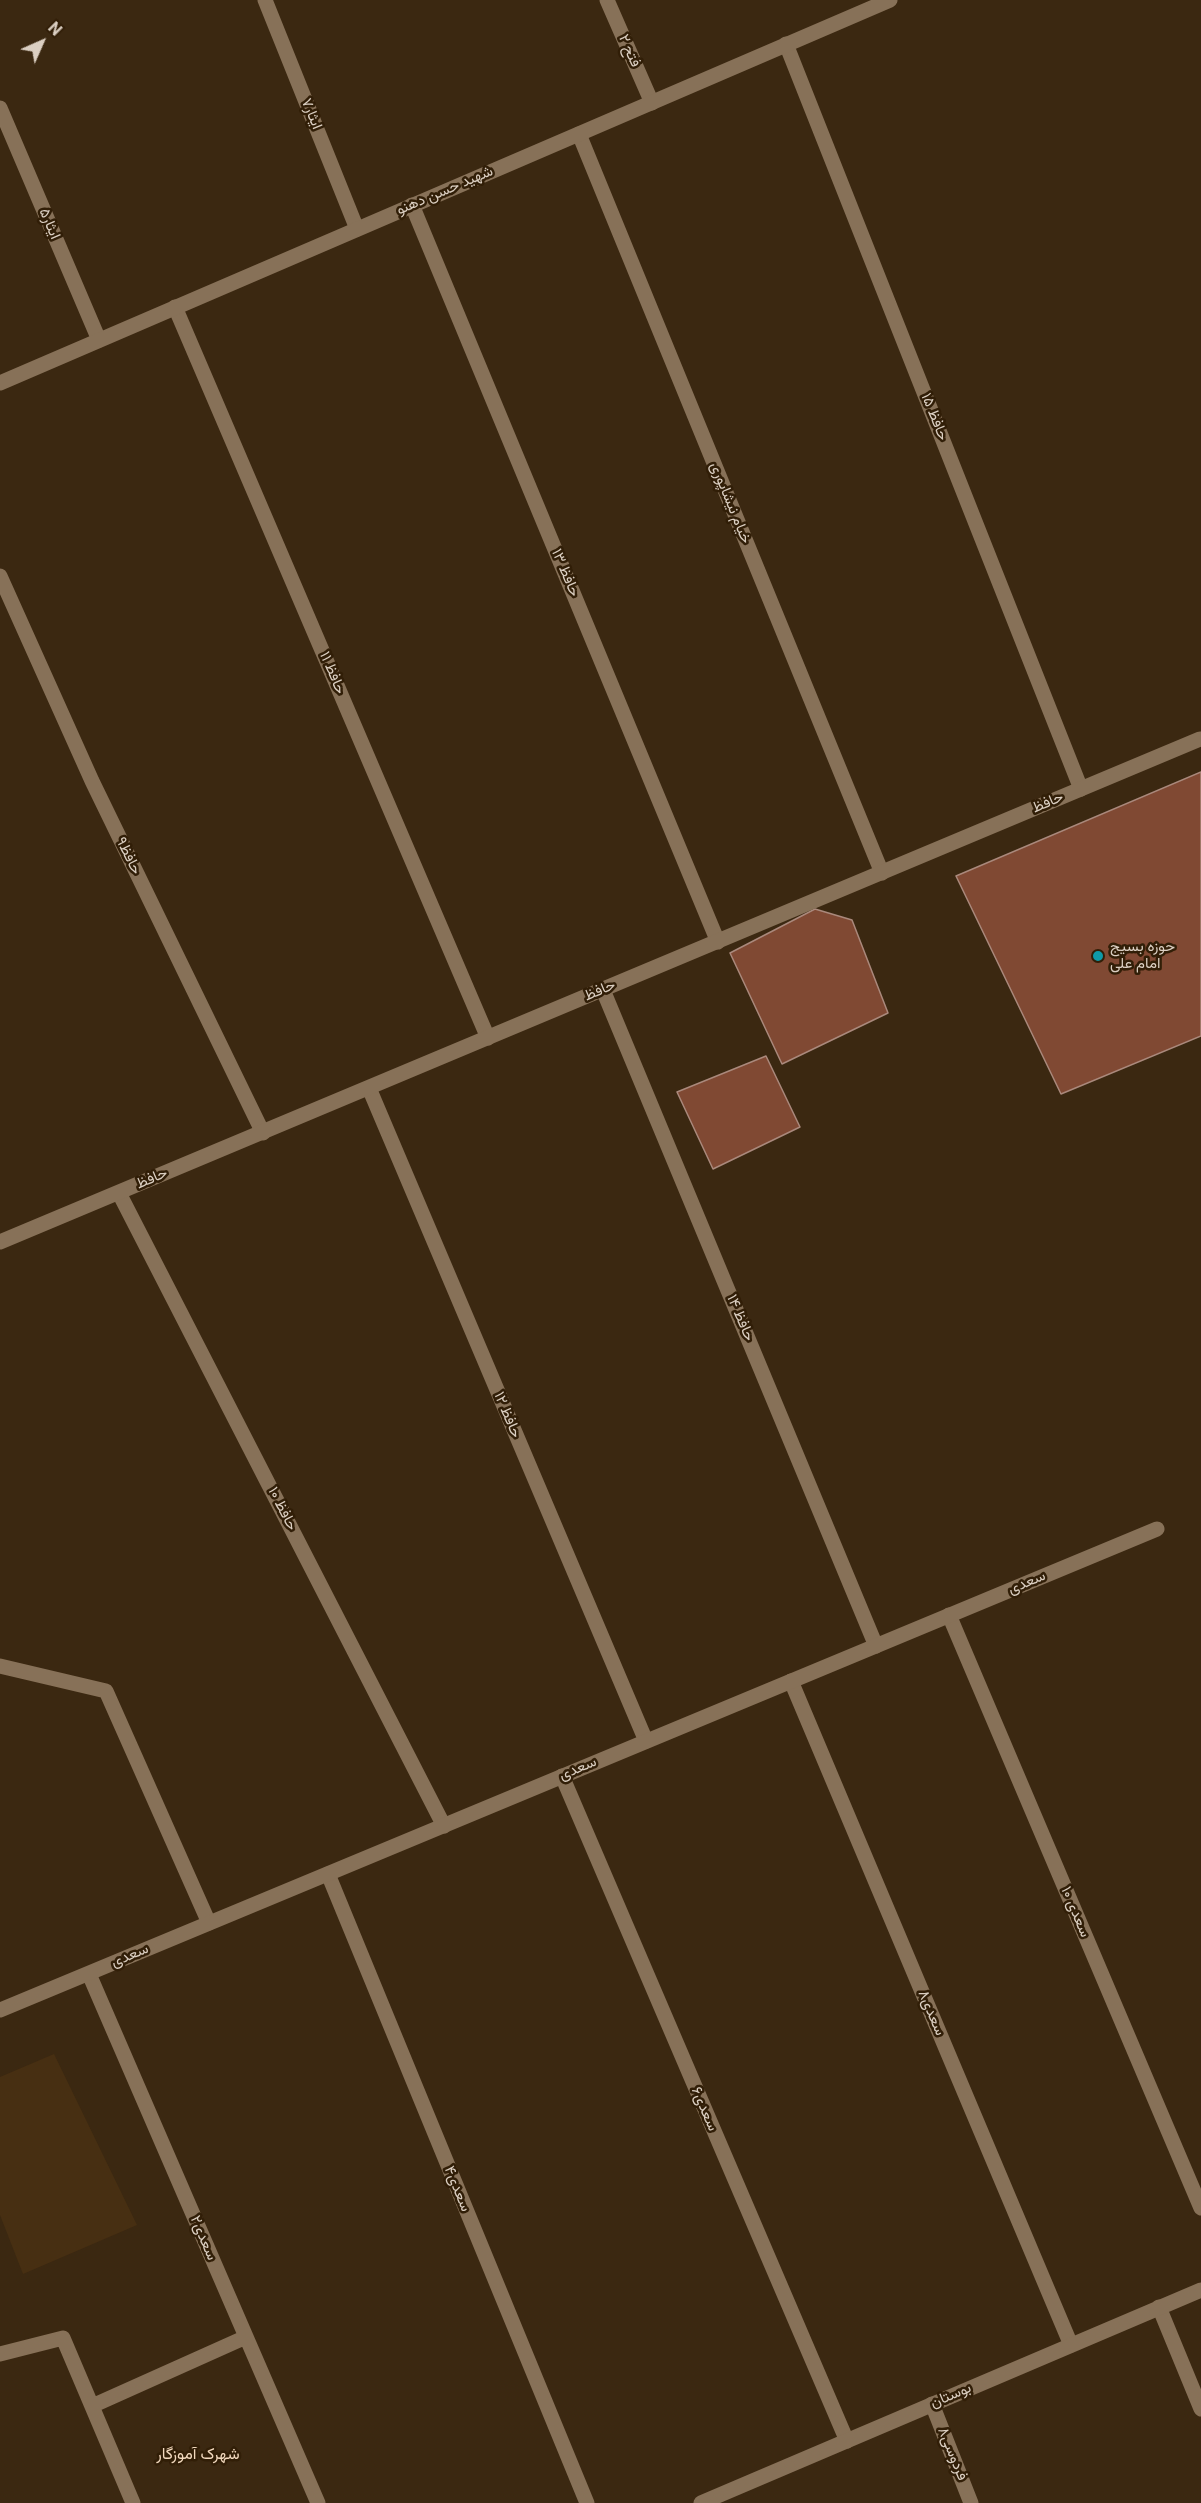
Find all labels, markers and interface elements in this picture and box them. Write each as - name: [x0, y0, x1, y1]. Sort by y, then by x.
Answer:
- north arrow: [12, 12, 72, 72]
- text: N: [44, 18, 66, 40]
- street label: فتح ۲: [614, 32, 644, 70]
- street label: ایثار۷: [297, 96, 325, 132]
- street label: شهید حسن دهنو: [394, 163, 496, 219]
- street label: ایثار۵: [35, 206, 63, 242]
- street label: حافظ ۱۵: [916, 391, 952, 443]
- street label: خیام نیشاپوری: [706, 460, 754, 546]
- street label: حافظ ۱۳: [547, 546, 583, 600]
- street label: حافظ ۱۱: [315, 649, 349, 697]
- street label: حافظ: [1030, 788, 1066, 818]
- street label: حافظ۹: [111, 834, 145, 878]
- place label: حوزه بسیج امام علی: [1110, 938, 1175, 973]
- marker: حوزه بسیج امام علی: [1091, 949, 1105, 963]
- street label: حافظ: [582, 976, 618, 1006]
- street label: حافظ: [134, 1164, 170, 1194]
- street label: حافظ ۱۴: [722, 1292, 758, 1344]
- street label: حافظ ۱۲: [489, 1389, 525, 1441]
- street label: حافظ ۱۰: [263, 1484, 301, 1534]
- street label: سعدی: [1006, 1567, 1048, 1599]
- street label: سعدی: [557, 1753, 599, 1785]
- street label: سعدی ۱۰: [1056, 1884, 1094, 1940]
- street label: سعدی: [109, 1940, 151, 1972]
- street label: سعدی۸: [913, 1987, 949, 2039]
- street label: سعدی۶: [687, 2084, 721, 2134]
- street label: سعدی۴: [440, 2164, 474, 2214]
- street label: سعدی۲: [186, 2213, 220, 2263]
- street label: بوستان: [928, 2379, 974, 2413]
- street label: فردوسی۸: [933, 2425, 971, 2483]
- district label: شهرک آموزگار: [156, 2445, 240, 2465]

